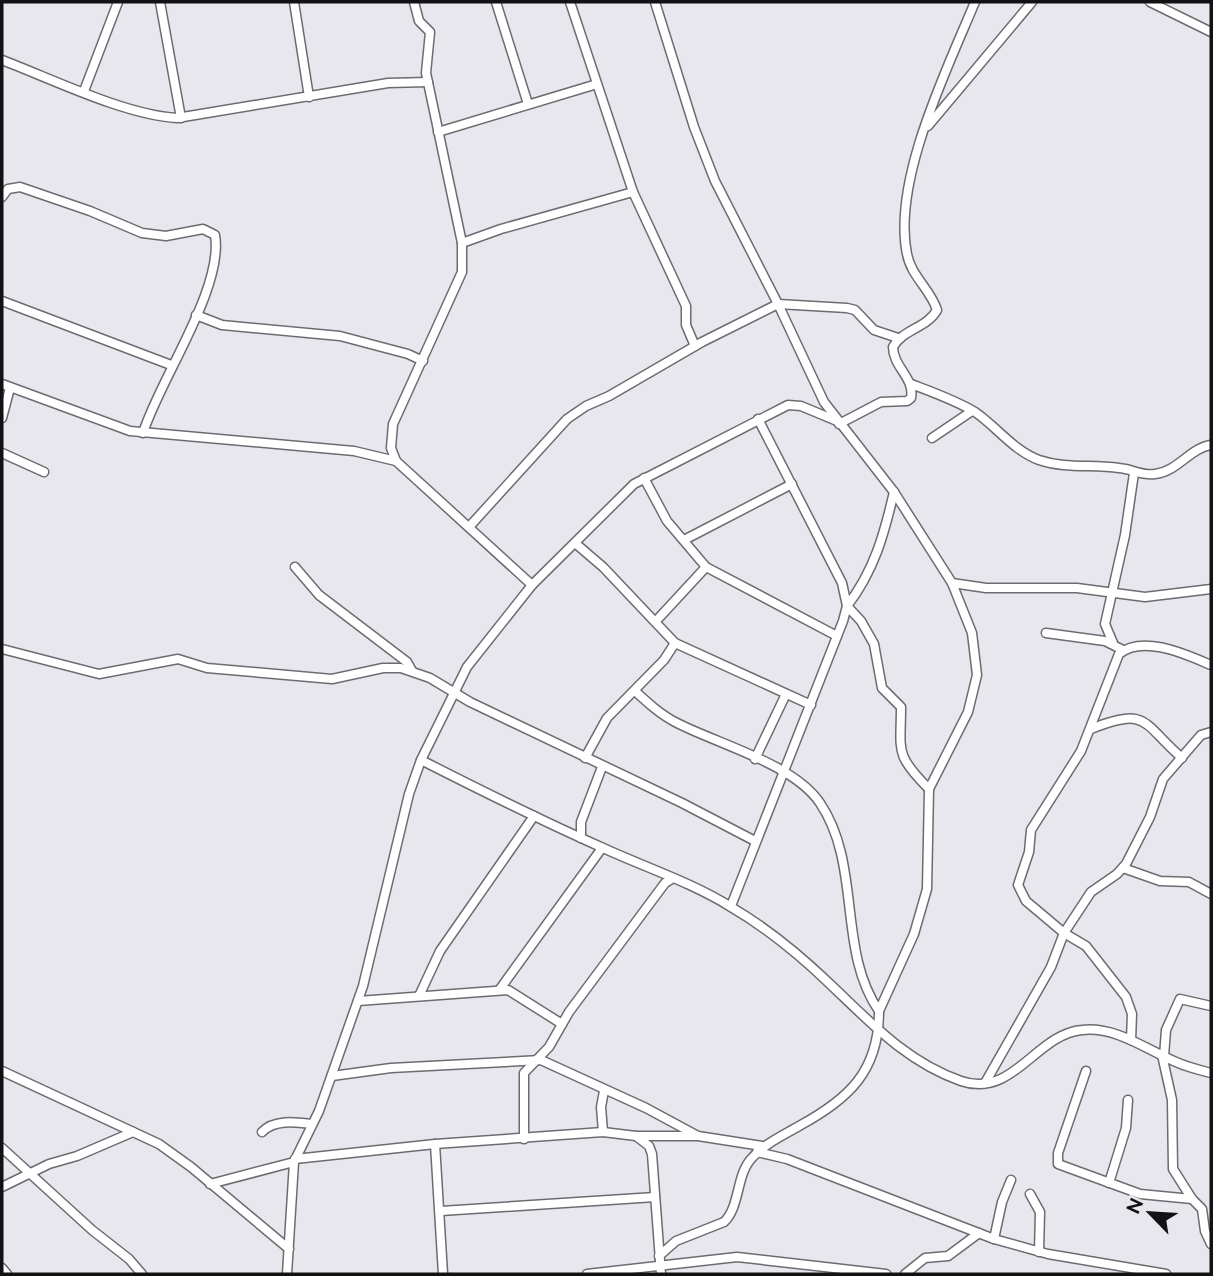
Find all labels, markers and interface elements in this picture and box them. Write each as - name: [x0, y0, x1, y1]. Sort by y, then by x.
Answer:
- north arrow: [1115, 1178, 1185, 1248]
- text: N: [1122, 1195, 1148, 1217]

